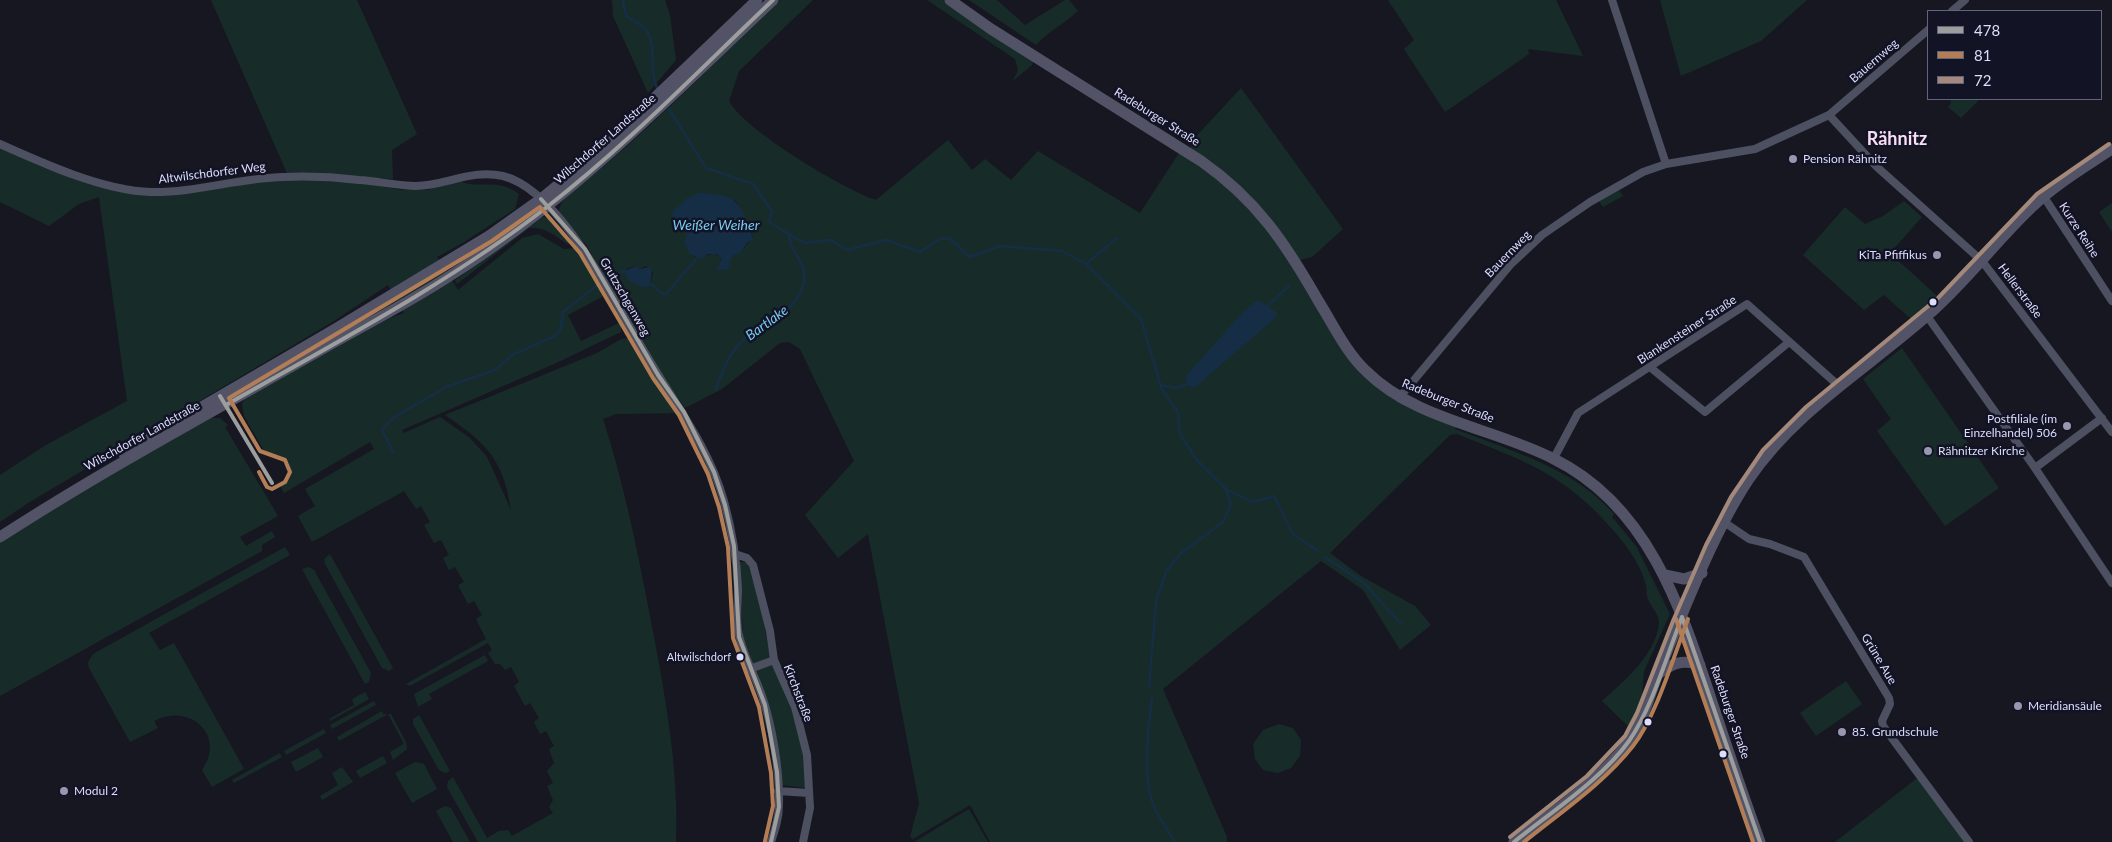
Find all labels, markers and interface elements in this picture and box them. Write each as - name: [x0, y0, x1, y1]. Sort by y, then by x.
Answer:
- legend: [1927, 10, 2102, 100]
- text: 478: [1974, 21, 2000, 39]
- street label: Bauernweg: [1847, 36, 1901, 86]
- text: 81: [1974, 46, 1991, 64]
- text: 72: [1974, 71, 1991, 89]
- street label: Radeburger Straße: [1112, 85, 1202, 149]
- street label: Wilschdorfer Landstraße: [551, 91, 659, 187]
- district label: Rähnitz: [1867, 128, 1927, 150]
- place label: Pension Rähnitz: [1803, 152, 1887, 166]
- marker: Pension Rähnitz: [1787, 153, 1799, 165]
- street label: Altwilschdorfer Weg: [158, 159, 266, 187]
- street label: Kurze Reihe: [2056, 200, 2102, 260]
- water label: Weißer Weiher: [673, 217, 759, 233]
- street label: Bauernweg: [1482, 228, 1534, 280]
- place label: KiTa Pfiffikus: [1859, 248, 1927, 262]
- marker: KiTa Pfiffikus: [1931, 249, 1943, 261]
- street label: Grutzschgenweg: [597, 255, 653, 339]
- street label: Hellerstraße: [1995, 261, 2045, 321]
- street label: Blankensteiner Straße: [1635, 293, 1739, 367]
- unlabelled marker: [1928, 297, 1938, 307]
- water label: Bartlake: [742, 302, 792, 344]
- street label: Radeburger Straße: [1400, 376, 1496, 426]
- street label: Wilschdorfer Landstraße: [82, 398, 202, 474]
- place label: Postfiliale (im Einzelhandel) 506: [1964, 412, 2057, 440]
- marker: Postfiliale (im Einzelhandel) 506: [2061, 420, 2073, 432]
- place label: Rähnitzer Kirche: [1938, 444, 2025, 458]
- marker: Rähnitzer Kirche: [1922, 445, 1934, 457]
- street label: Grüne Aue: [1858, 631, 1900, 687]
- place label: Altwilschdorf: [667, 650, 731, 664]
- marker: Altwilschdorf: [735, 652, 745, 662]
- street label: Kirchstraße: [780, 662, 816, 724]
- street label: Radeburger Straße: [1707, 663, 1753, 761]
- place label: Meridiansäule: [2028, 699, 2102, 713]
- marker: Meridiansäule: [2012, 700, 2024, 712]
- unlabelled marker: [1643, 717, 1653, 727]
- place label: 85. Grundschule: [1852, 725, 1938, 739]
- marker: 85. Grundschule: [1836, 726, 1848, 738]
- unlabelled marker: [1718, 749, 1728, 759]
- place label: Modul 2: [74, 784, 118, 798]
- marker: Modul 2: [58, 785, 70, 797]

